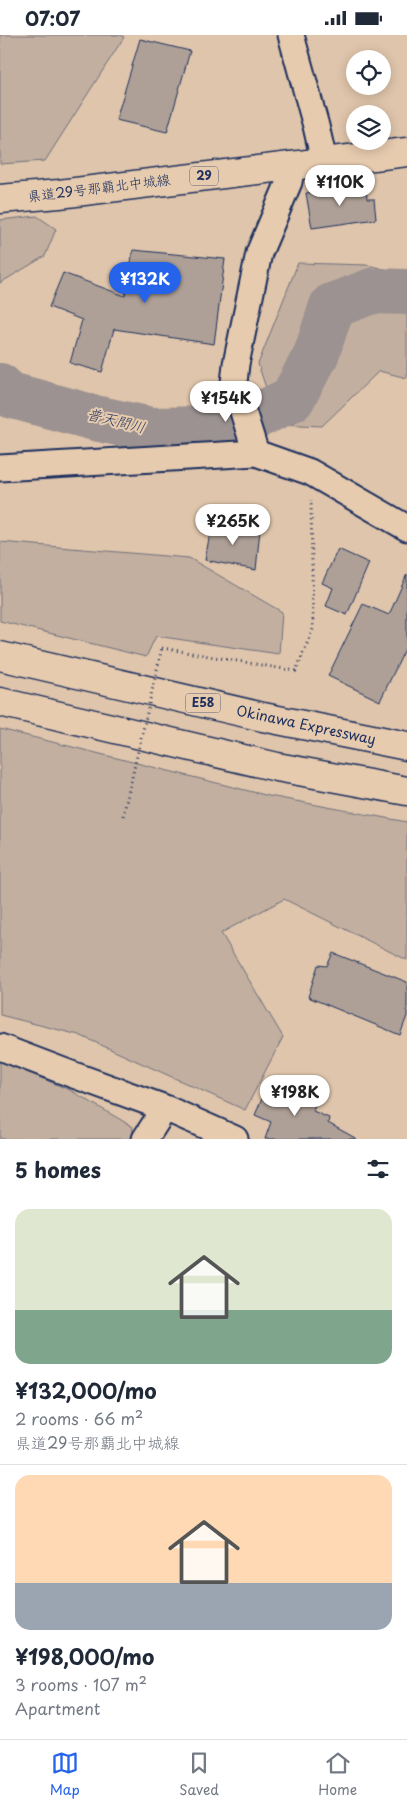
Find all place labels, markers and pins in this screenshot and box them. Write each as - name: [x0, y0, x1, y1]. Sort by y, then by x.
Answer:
- pin: ¥110K: [305, 165, 375, 207]
- pin: ¥132K: [110, 261, 180, 304]
- pin: ¥154K: [191, 381, 261, 423]
- pin: ¥265K: [198, 503, 268, 546]
- pin: ¥198K: [260, 1075, 330, 1117]

